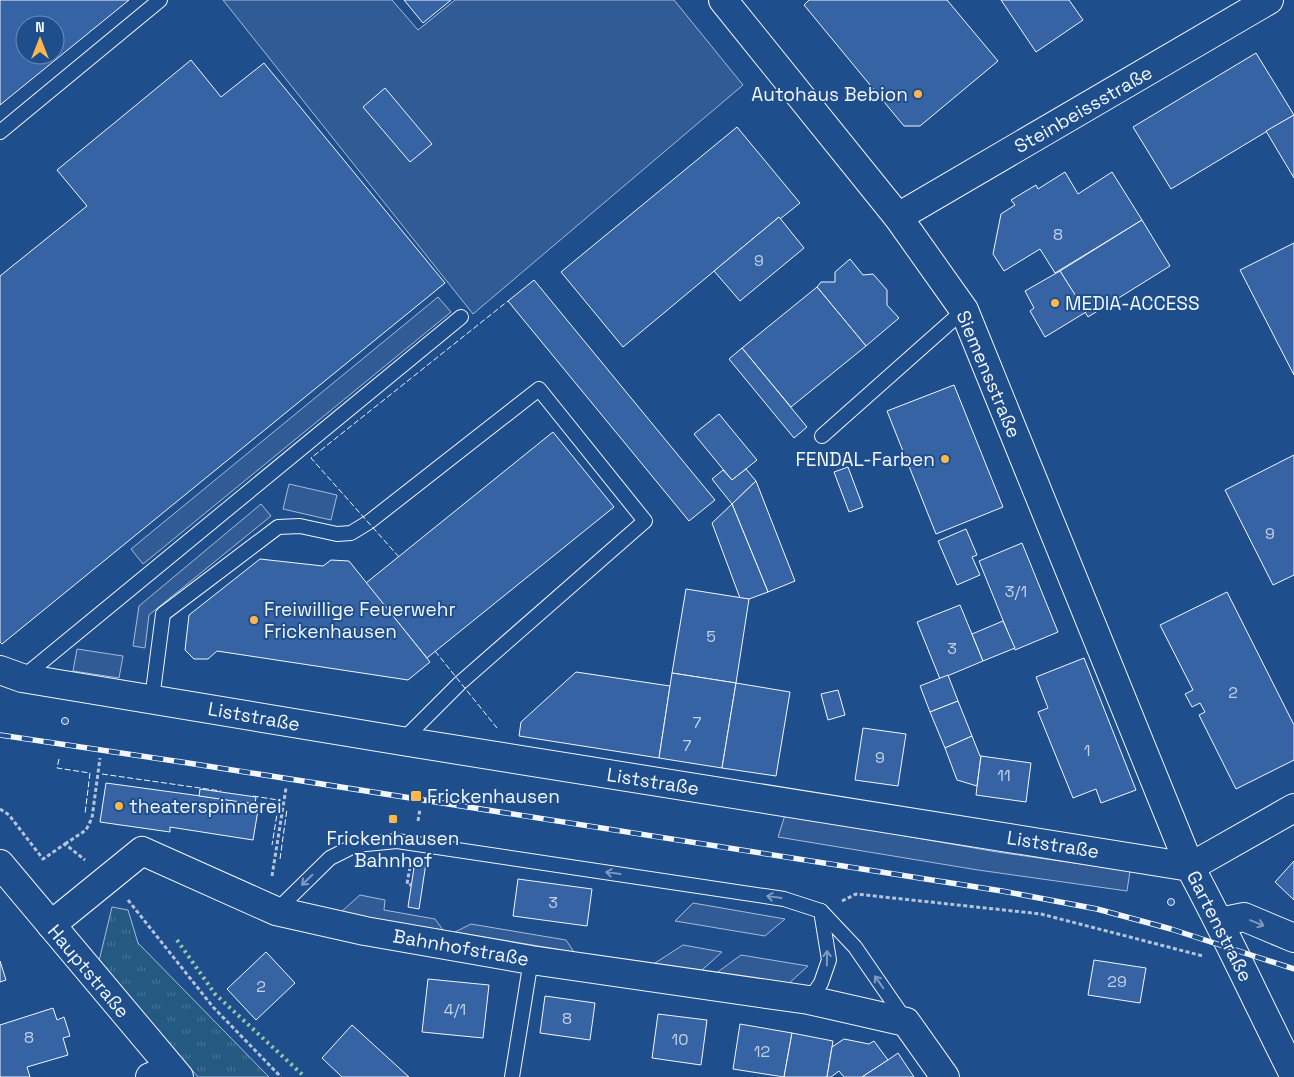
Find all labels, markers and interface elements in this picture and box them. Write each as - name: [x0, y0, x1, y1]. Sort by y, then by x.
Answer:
- north arrow: [15, 15, 65, 65]
- text: N: [35, 18, 45, 36]
- street label: Steinbeissstraße: [1010, 60, 1157, 159]
- place label: Autohaus Bebion: [751, 82, 908, 107]
- marker: Autohaus Bebion: [912, 88, 924, 100]
- house number: 8: [1053, 224, 1063, 245]
- house number: 9: [754, 250, 764, 271]
- place label: MEDIA-ACCESS: [1065, 291, 1200, 316]
- marker: MEDIA-ACCESS: [1049, 297, 1061, 309]
- street label: Siemensstraße: [950, 307, 1027, 442]
- place label: FENDAL-Farben: [796, 447, 935, 472]
- marker: FENDAL-Farben: [939, 453, 951, 465]
- house number: 9: [1265, 523, 1275, 544]
- house number: 3/1: [1005, 581, 1027, 602]
- place label: Freiwillige Feuerwehr Frickenhausen: [264, 597, 456, 644]
- marker: Freiwillige Feuerwehr Frickenhausen: [248, 614, 260, 626]
- house number: 5: [706, 626, 716, 647]
- house number: 3: [947, 638, 957, 659]
- house number: 2: [1228, 682, 1238, 703]
- street label: Liststraße: [206, 696, 302, 737]
- house number: 7: [692, 712, 702, 733]
- house number: 7: [682, 735, 692, 756]
- house number: 1: [1084, 740, 1090, 761]
- house number: 9: [875, 747, 885, 768]
- street label: Liststraße: [605, 762, 701, 801]
- house number: 11: [997, 765, 1011, 786]
- place label: Frickenhausen: [427, 784, 560, 809]
- marker: Frickenhausen: [409, 789, 423, 803]
- place label: theaterspinnerei: [129, 794, 282, 819]
- marker: theaterspinnerei: [113, 800, 125, 812]
- marker: Frickenhausen Bahnhof: [387, 813, 399, 825]
- street label: Liststraße: [1005, 825, 1101, 864]
- place label: Frickenhausen Bahnhof: [327, 826, 459, 873]
- street label: Gartenstraße: [1181, 866, 1258, 986]
- one-way arrow: [606, 868, 622, 878]
- one-way arrow: [301, 874, 314, 886]
- house number: 3: [548, 892, 558, 913]
- one-way arrow: [766, 892, 782, 902]
- street label: Hauptstraße: [42, 919, 135, 1023]
- one-way arrow: [1249, 919, 1265, 928]
- street label: Bahnhofstraße: [391, 923, 531, 972]
- one-way arrow: [822, 950, 832, 966]
- house number: 29: [1107, 971, 1127, 992]
- one-way arrow: [874, 975, 884, 989]
- house number: 2: [256, 976, 266, 997]
- house number: 4/1: [444, 999, 466, 1020]
- house number: 8: [562, 1008, 572, 1029]
- house number: 8: [24, 1027, 34, 1048]
- house number: 10: [672, 1029, 688, 1050]
- house number: 12: [754, 1041, 770, 1062]

